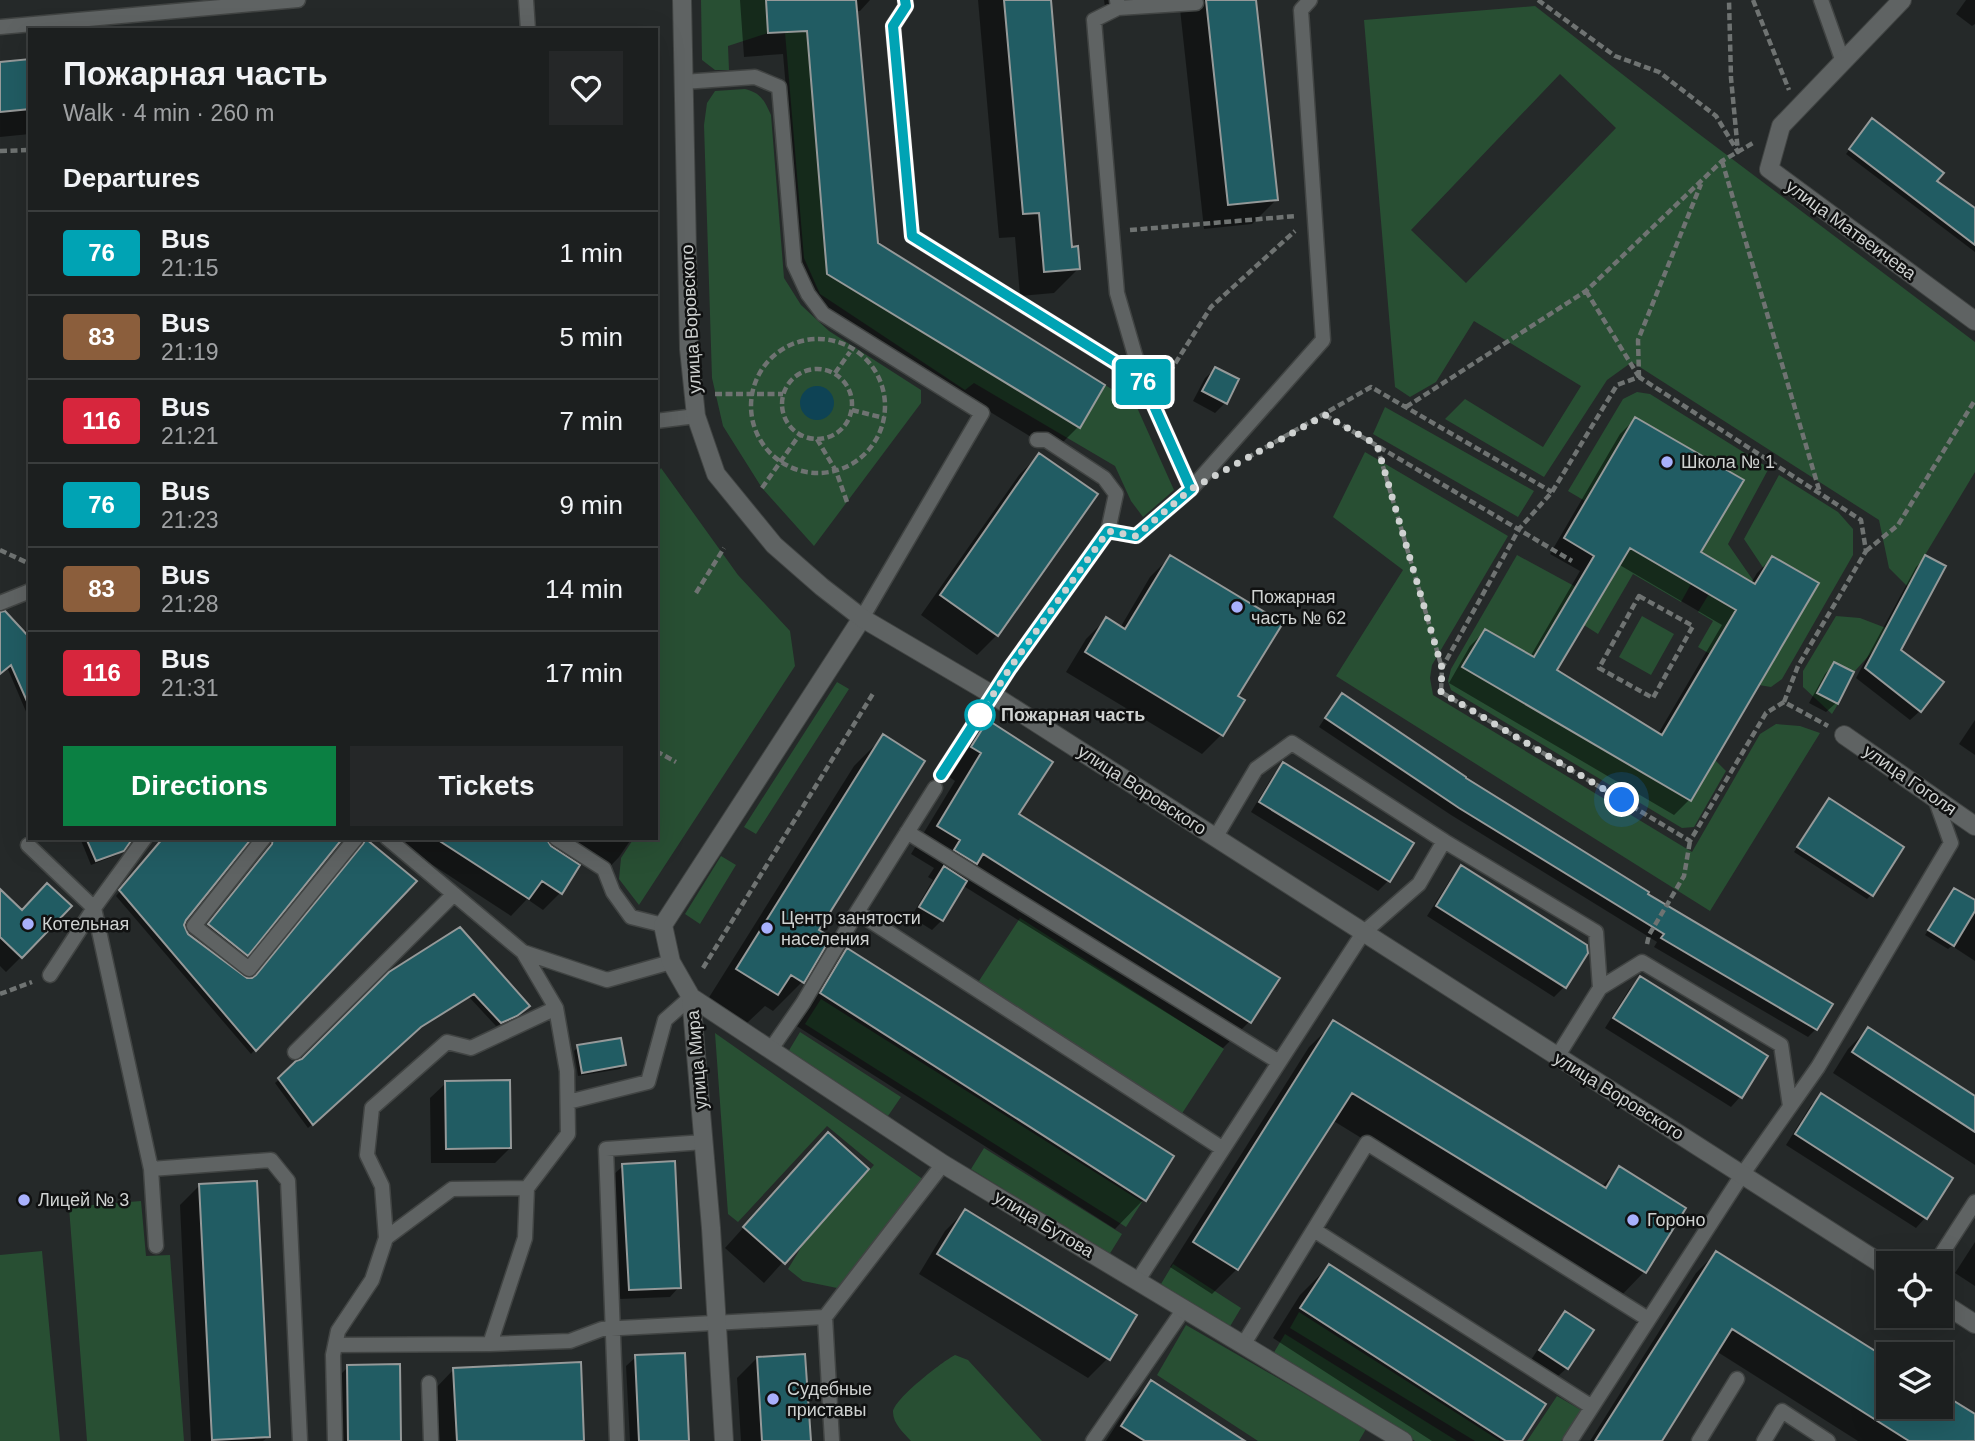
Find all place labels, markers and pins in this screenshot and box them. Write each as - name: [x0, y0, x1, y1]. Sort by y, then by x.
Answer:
- place label: Школа № 1: [1681, 452, 1775, 472]
- marker: Школа № 1: [1659, 454, 1675, 470]
- place label: Пожарная часть № 62: [1251, 587, 1346, 628]
- marker: Пожарная часть № 62: [1229, 599, 1245, 615]
- marker: Пожарная часть: [965, 700, 995, 730]
- place label: Пожарная часть: [1001, 705, 1145, 725]
- place label: Центр занятости населения: [781, 908, 921, 949]
- place label: Котельная: [42, 914, 129, 934]
- marker: Котельная: [20, 916, 36, 932]
- marker: Центр занятости населения: [759, 920, 775, 936]
- place label: Лицей № 3: [38, 1190, 129, 1210]
- marker: Лицей № 3: [16, 1192, 32, 1208]
- place label: Гороно: [1647, 1210, 1706, 1230]
- marker: Гороно: [1625, 1212, 1641, 1228]
- place label: Судебные приставы: [787, 1379, 872, 1420]
- marker: Судебные приставы: [765, 1391, 781, 1407]

